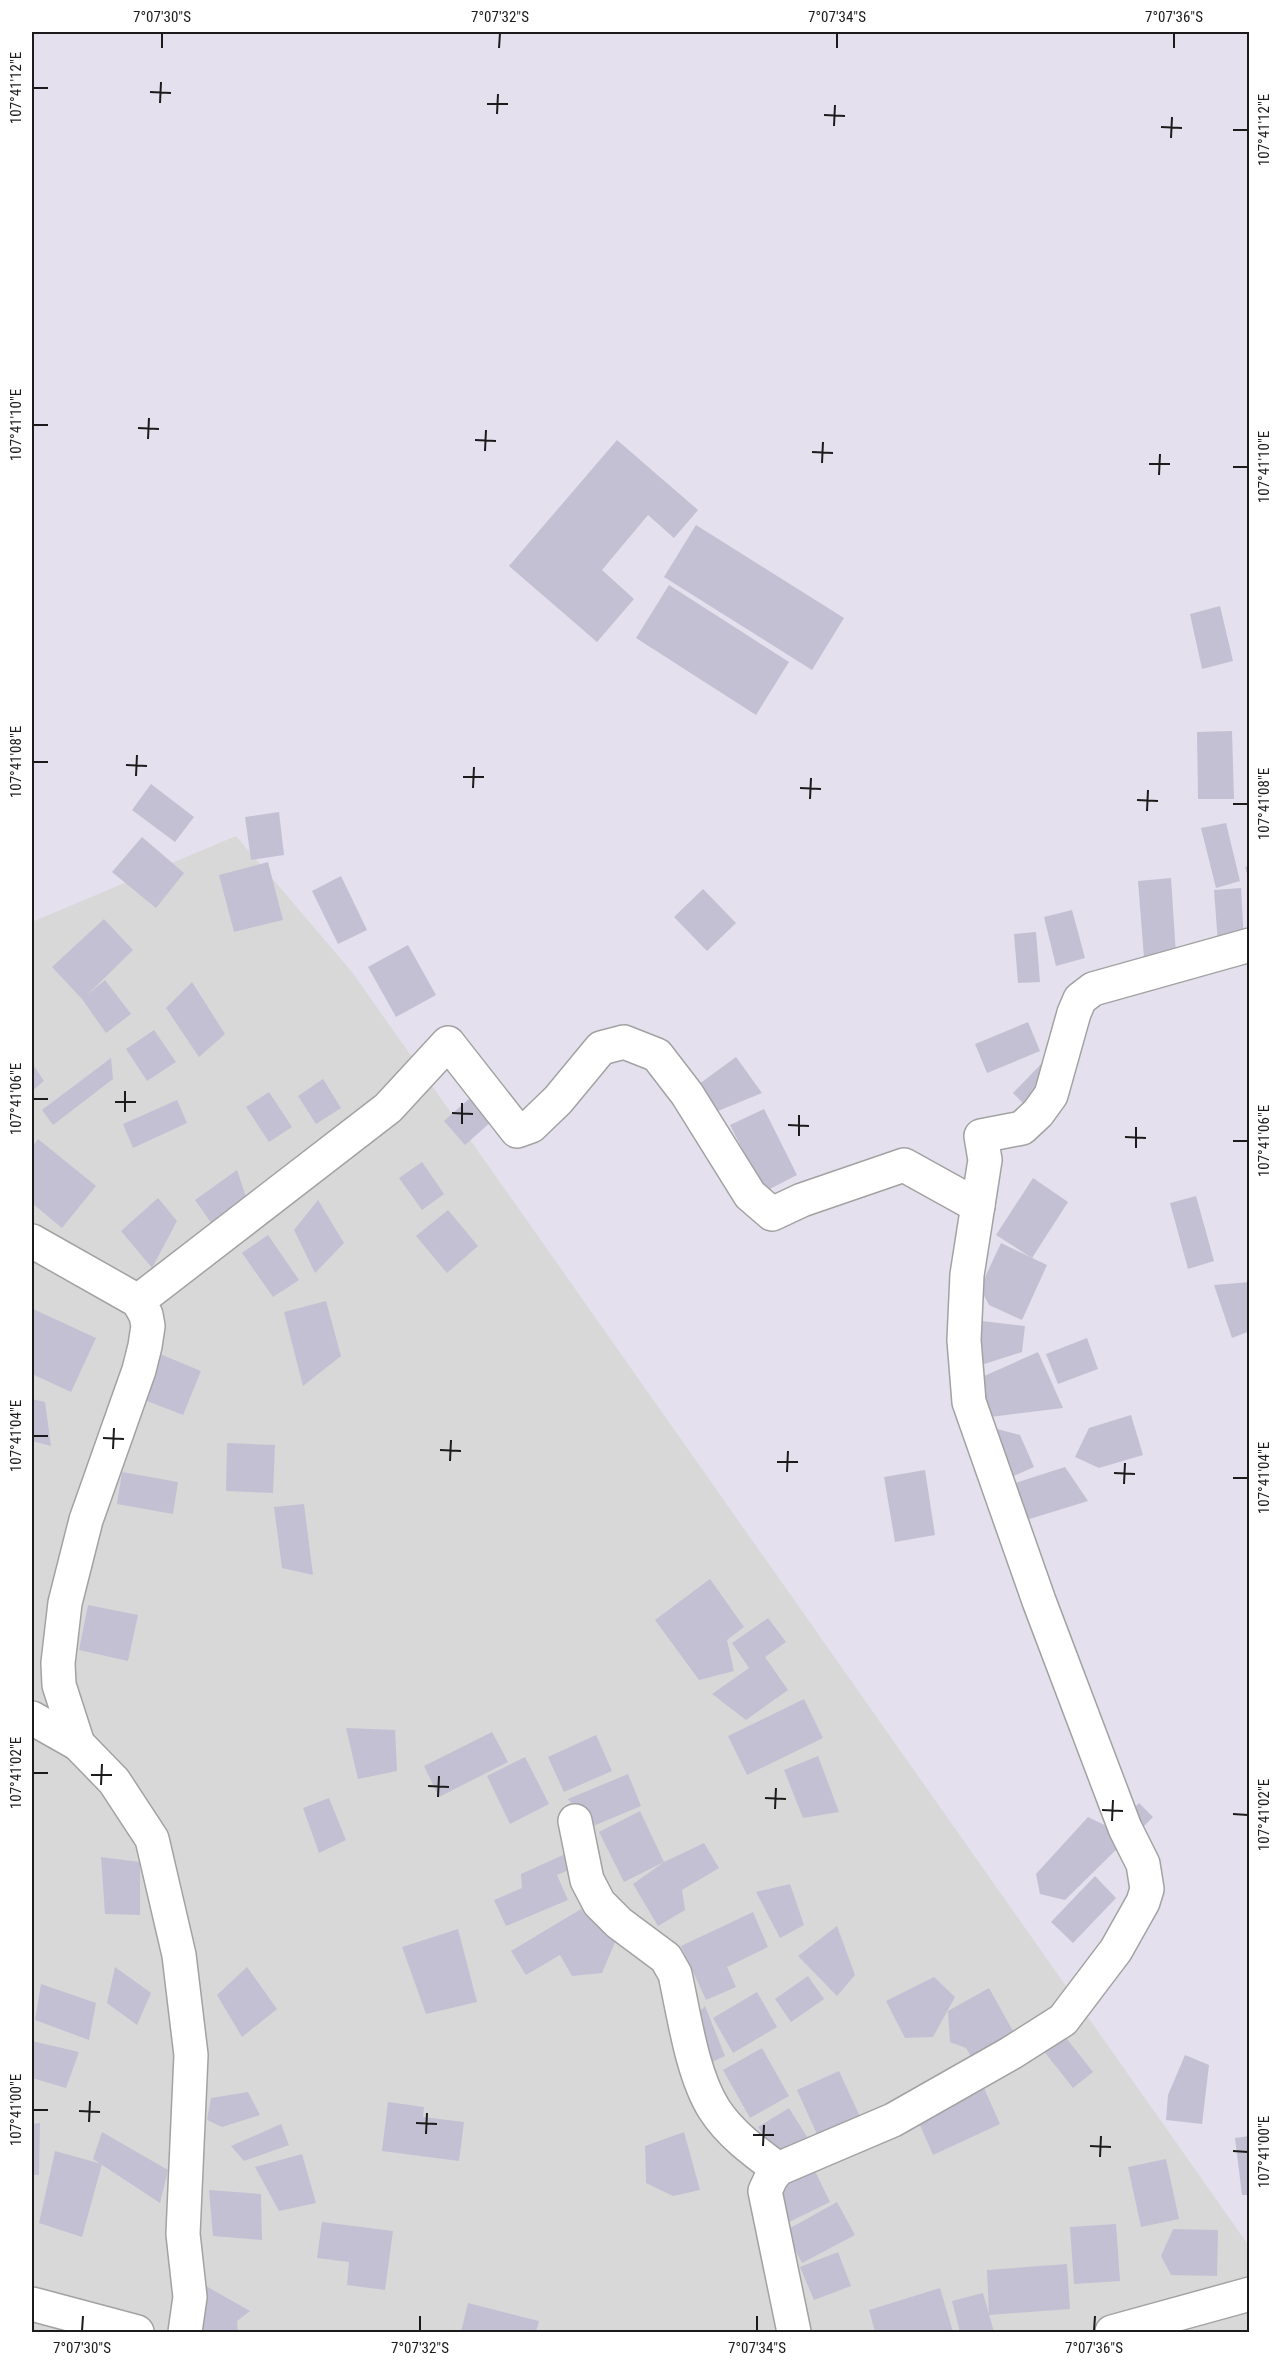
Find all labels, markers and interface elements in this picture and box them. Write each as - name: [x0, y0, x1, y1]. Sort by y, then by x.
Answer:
- text: 7°07'30"S: [133, 8, 191, 26]
- text: 7°07'32"S: [471, 8, 529, 26]
- text: 7°07'34"S: [808, 8, 866, 26]
- text: 7°07'36"S: [1145, 8, 1203, 26]
- text: 107°41'12"E: [7, 52, 25, 124]
- text: 107°41'12"E: [1255, 94, 1273, 166]
- text: 107°41'10"E: [7, 389, 25, 461]
- text: 107°41'10"E: [1255, 431, 1273, 503]
- text: 107°41'08"E: [7, 726, 25, 798]
- text: 107°41'08"E: [1255, 768, 1273, 840]
- text: 107°41'06"E: [7, 1063, 25, 1135]
- text: 107°41'06"E: [1255, 1105, 1273, 1177]
- text: 107°41'04"E: [7, 1400, 25, 1472]
- text: 107°41'04"E: [1255, 1442, 1273, 1514]
- text: 107°41'02"E: [7, 1737, 25, 1809]
- text: 107°41'02"E: [1255, 1779, 1273, 1851]
- text: 107°41'00"E: [7, 2074, 25, 2146]
- text: 107°41'00"E: [1255, 2116, 1273, 2188]
- text: 7°07'30"S: [53, 2339, 111, 2357]
- text: 7°07'32"S: [391, 2339, 449, 2357]
- text: 7°07'34"S: [728, 2339, 786, 2357]
- text: 7°07'36"S: [1065, 2339, 1123, 2357]

